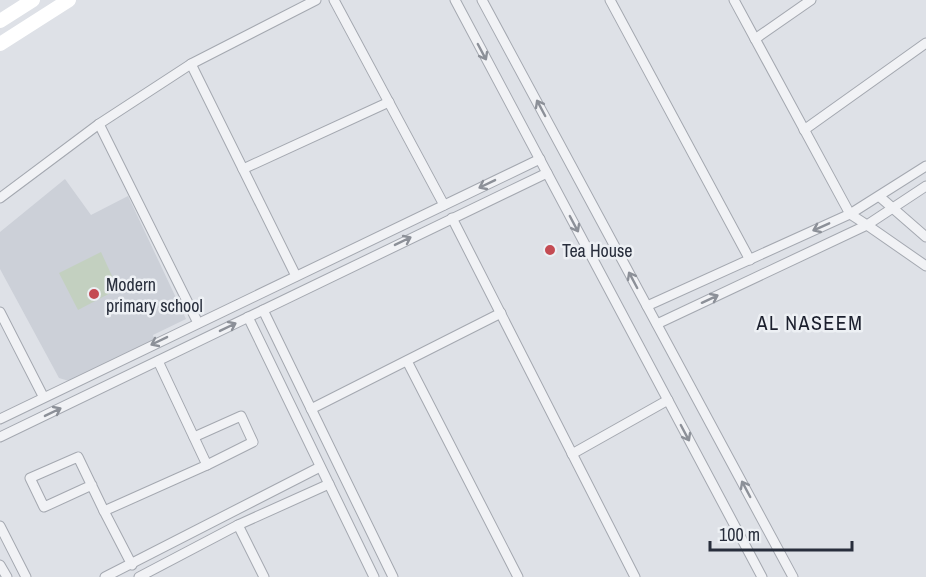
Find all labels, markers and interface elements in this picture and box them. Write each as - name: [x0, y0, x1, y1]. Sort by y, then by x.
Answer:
- one-way arrow: [477, 42, 488, 60]
- one-way arrow: [535, 100, 547, 117]
- one-way arrow: [478, 179, 496, 191]
- one-way arrow: [569, 214, 580, 232]
- one-way arrow: [813, 222, 831, 234]
- one-way arrow: [394, 235, 412, 247]
- place label: Tea House: [562, 238, 633, 263]
- marker: Tea House: [543, 243, 557, 257]
- place label: Modern primary school: [106, 272, 203, 318]
- one-way arrow: [627, 272, 639, 289]
- marker: Modern primary school: [87, 287, 101, 301]
- one-way arrow: [700, 293, 718, 305]
- district label: AL NASEEM: [756, 309, 863, 336]
- one-way arrow: [219, 320, 237, 332]
- one-way arrow: [151, 335, 169, 347]
- one-way arrow: [43, 405, 61, 417]
- one-way arrow: [679, 424, 691, 441]
- one-way arrow: [739, 480, 751, 498]
- scale bar: [710, 514, 852, 552]
- text: 100 m: [719, 522, 760, 547]

